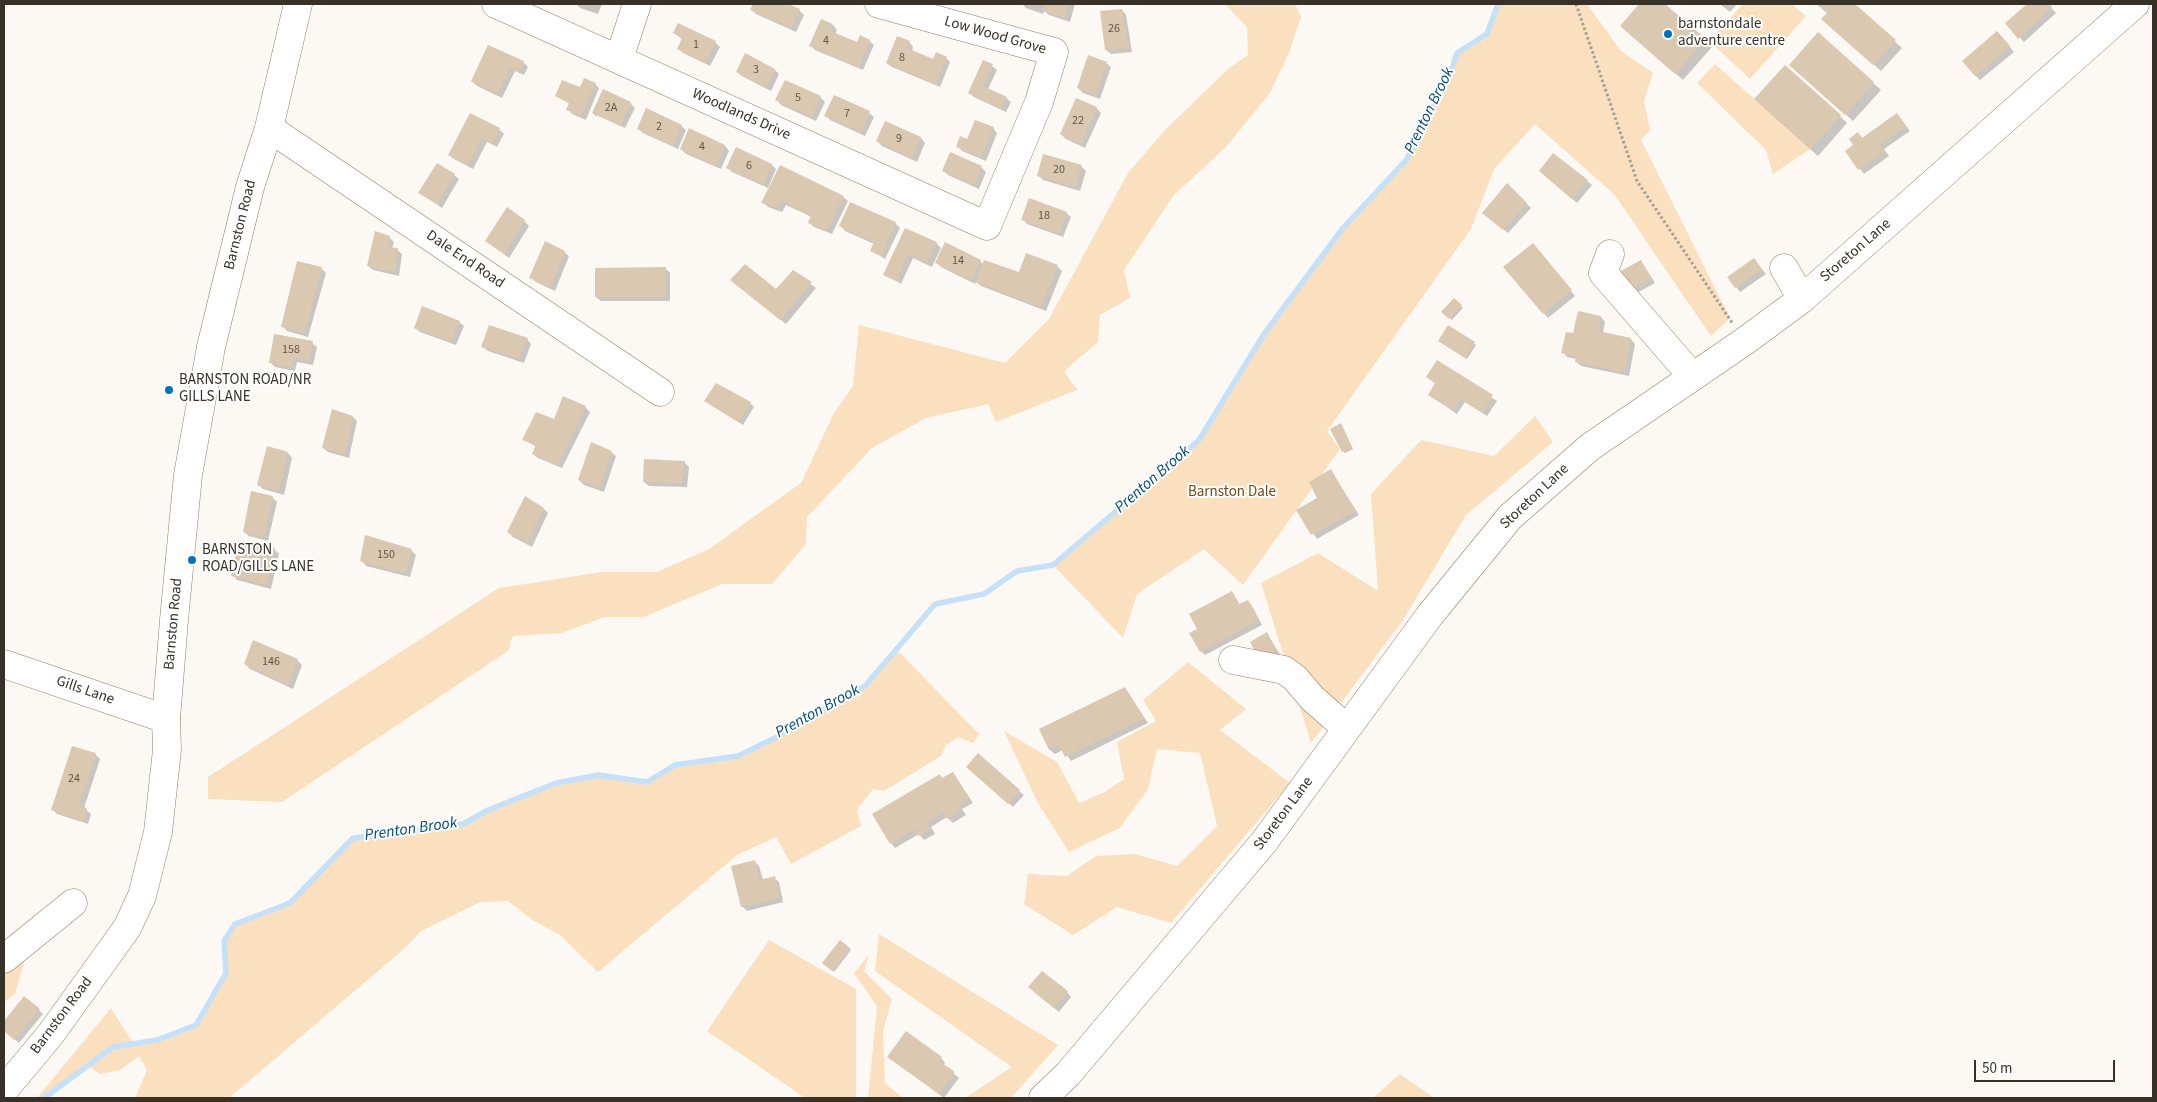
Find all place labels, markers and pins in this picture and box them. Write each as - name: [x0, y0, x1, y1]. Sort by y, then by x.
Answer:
- place label: barnstondale adventure centre: [1678, 16, 1785, 51]
- marker: barnstondale adventure centre: [1662, 28, 1674, 40]
- place label: BARNSTON ROAD/NR GILLS LANE: [179, 372, 311, 407]
- marker: BARNSTON ROAD/NR GILLS LANE: [163, 384, 175, 396]
- place label: BARNSTON ROAD/GILLS LANE: [202, 542, 314, 577]
- marker: BARNSTON ROAD/GILLS LANE: [186, 554, 198, 566]

